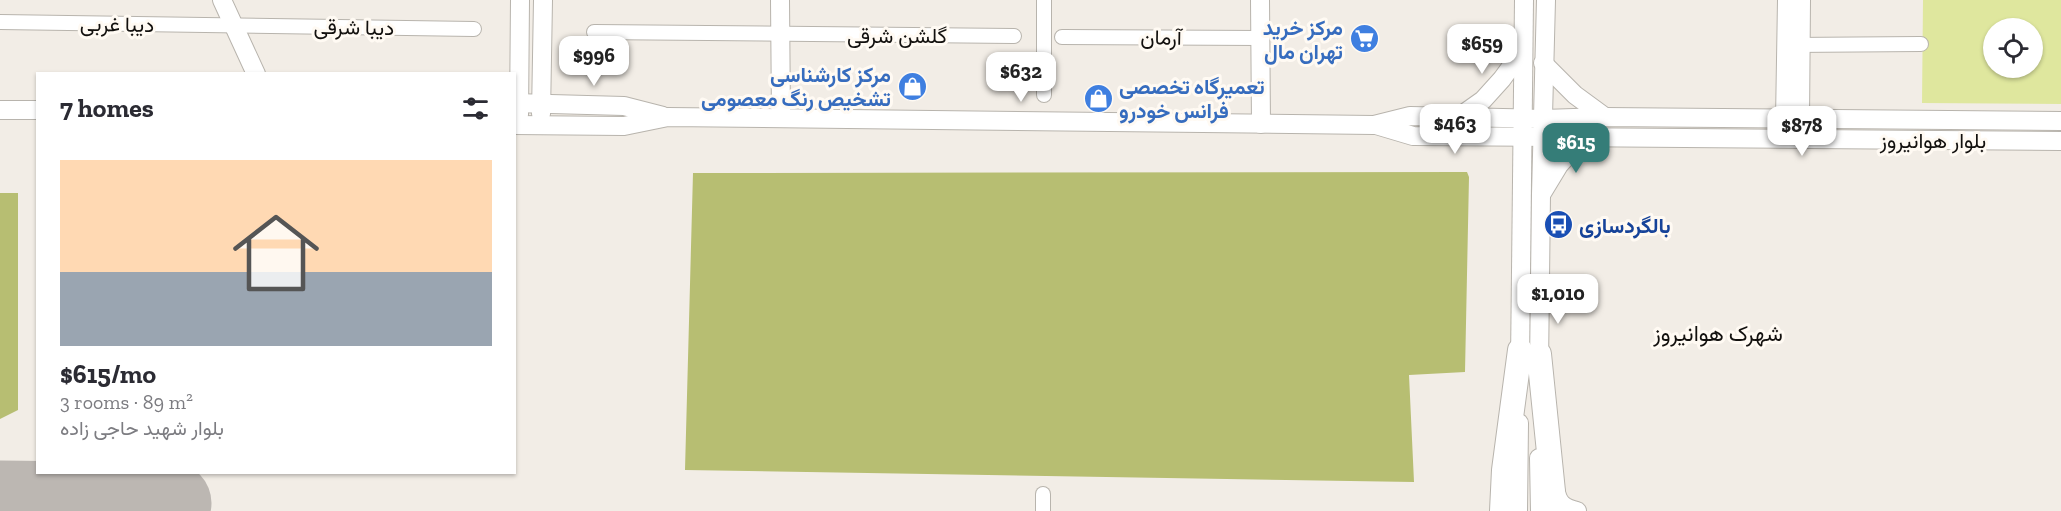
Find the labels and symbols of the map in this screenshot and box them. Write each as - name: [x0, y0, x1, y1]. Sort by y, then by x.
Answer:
- street label: دیبا غربی: [80, 11, 154, 38]
- street label: دیبا شرقی: [313, 14, 395, 41]
- place label: مرکز خرید تهران مال: [1263, 15, 1343, 65]
- street label: گلشن شرقی: [847, 23, 947, 49]
- supermarket icon: مرکز خرید تهران مال: [1348, 23, 1380, 55]
- street label: آرمان: [1140, 24, 1184, 51]
- pin: $659: [1446, 24, 1518, 75]
- pin: $996: [558, 36, 630, 87]
- pin: $632: [985, 52, 1057, 103]
- place label: مرکز کارشناسی تشخیص رنگ معصومی: [701, 62, 891, 112]
- shop icon: مرکز کارشناسی تشخیص رنگ معصومی: [896, 70, 928, 102]
- place label: تعمیرگاه تخصصی فرانس خودرو: [1119, 74, 1265, 124]
- shop icon: تعمیرگاه تخصصی فرانس خودرو: [1082, 82, 1114, 114]
- pin: $463: [1419, 104, 1491, 155]
- pin: $878: [1766, 106, 1838, 157]
- pin: $615: [1540, 123, 1612, 174]
- street label: بلوار هوانیروز: [1879, 128, 1986, 154]
- bus stop icon: بالگردسازی: [1542, 209, 1574, 241]
- place label: بالگردسازی: [1579, 213, 1671, 239]
- pin: $1,010: [1509, 274, 1607, 325]
- district label: شهرک هوانیروز: [1652, 320, 1783, 347]

